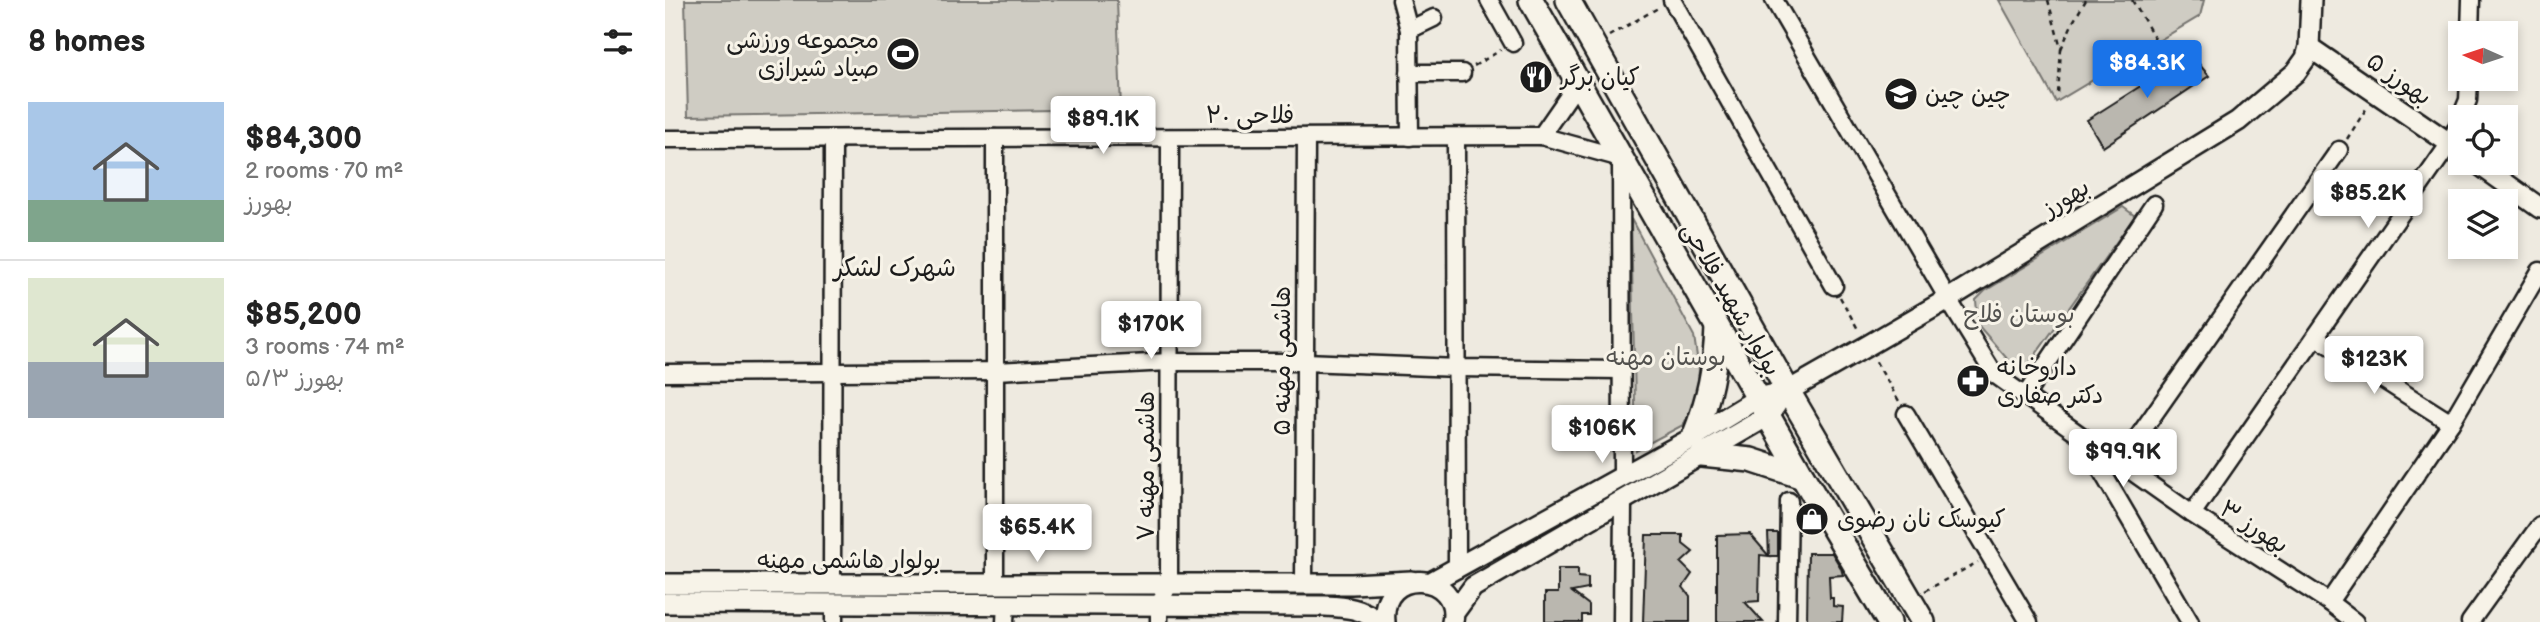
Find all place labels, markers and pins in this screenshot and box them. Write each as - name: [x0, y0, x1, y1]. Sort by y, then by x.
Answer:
- place label: مجموعه ورزشی صیاد شیرازی: [726, 26, 879, 83]
- sports icon: مجموعه ورزشی صیاد شیرازی: [884, 35, 922, 73]
- pin: $84.3K: [2090, 41, 2204, 100]
- restaurant icon: کیان برگر: [1517, 58, 1555, 96]
- place label: کیان برگر: [1559, 63, 1640, 92]
- school or university icon: چین چین: [1882, 75, 1920, 113]
- place label: چین چین: [1925, 80, 2011, 109]
- pin: $89.1K: [1046, 96, 1160, 156]
- pin: $85.2K: [2311, 170, 2425, 230]
- pin: $170K: [1102, 302, 1200, 361]
- pin: $123K: [2325, 336, 2423, 396]
- place label: داروخانه دکتر صفاری: [1997, 353, 2103, 410]
- pharmacy icon: داروخانه دکتر صفاری: [1954, 362, 1992, 400]
- pin: $106K: [1553, 406, 1651, 465]
- pin: $99.9K: [2066, 430, 2180, 489]
- shop icon: کیوسک نان رضوی: [1793, 500, 1831, 538]
- pin: $65.4K: [980, 504, 1094, 564]
- place label: کیوسک نان رضوی: [1837, 505, 2006, 534]

